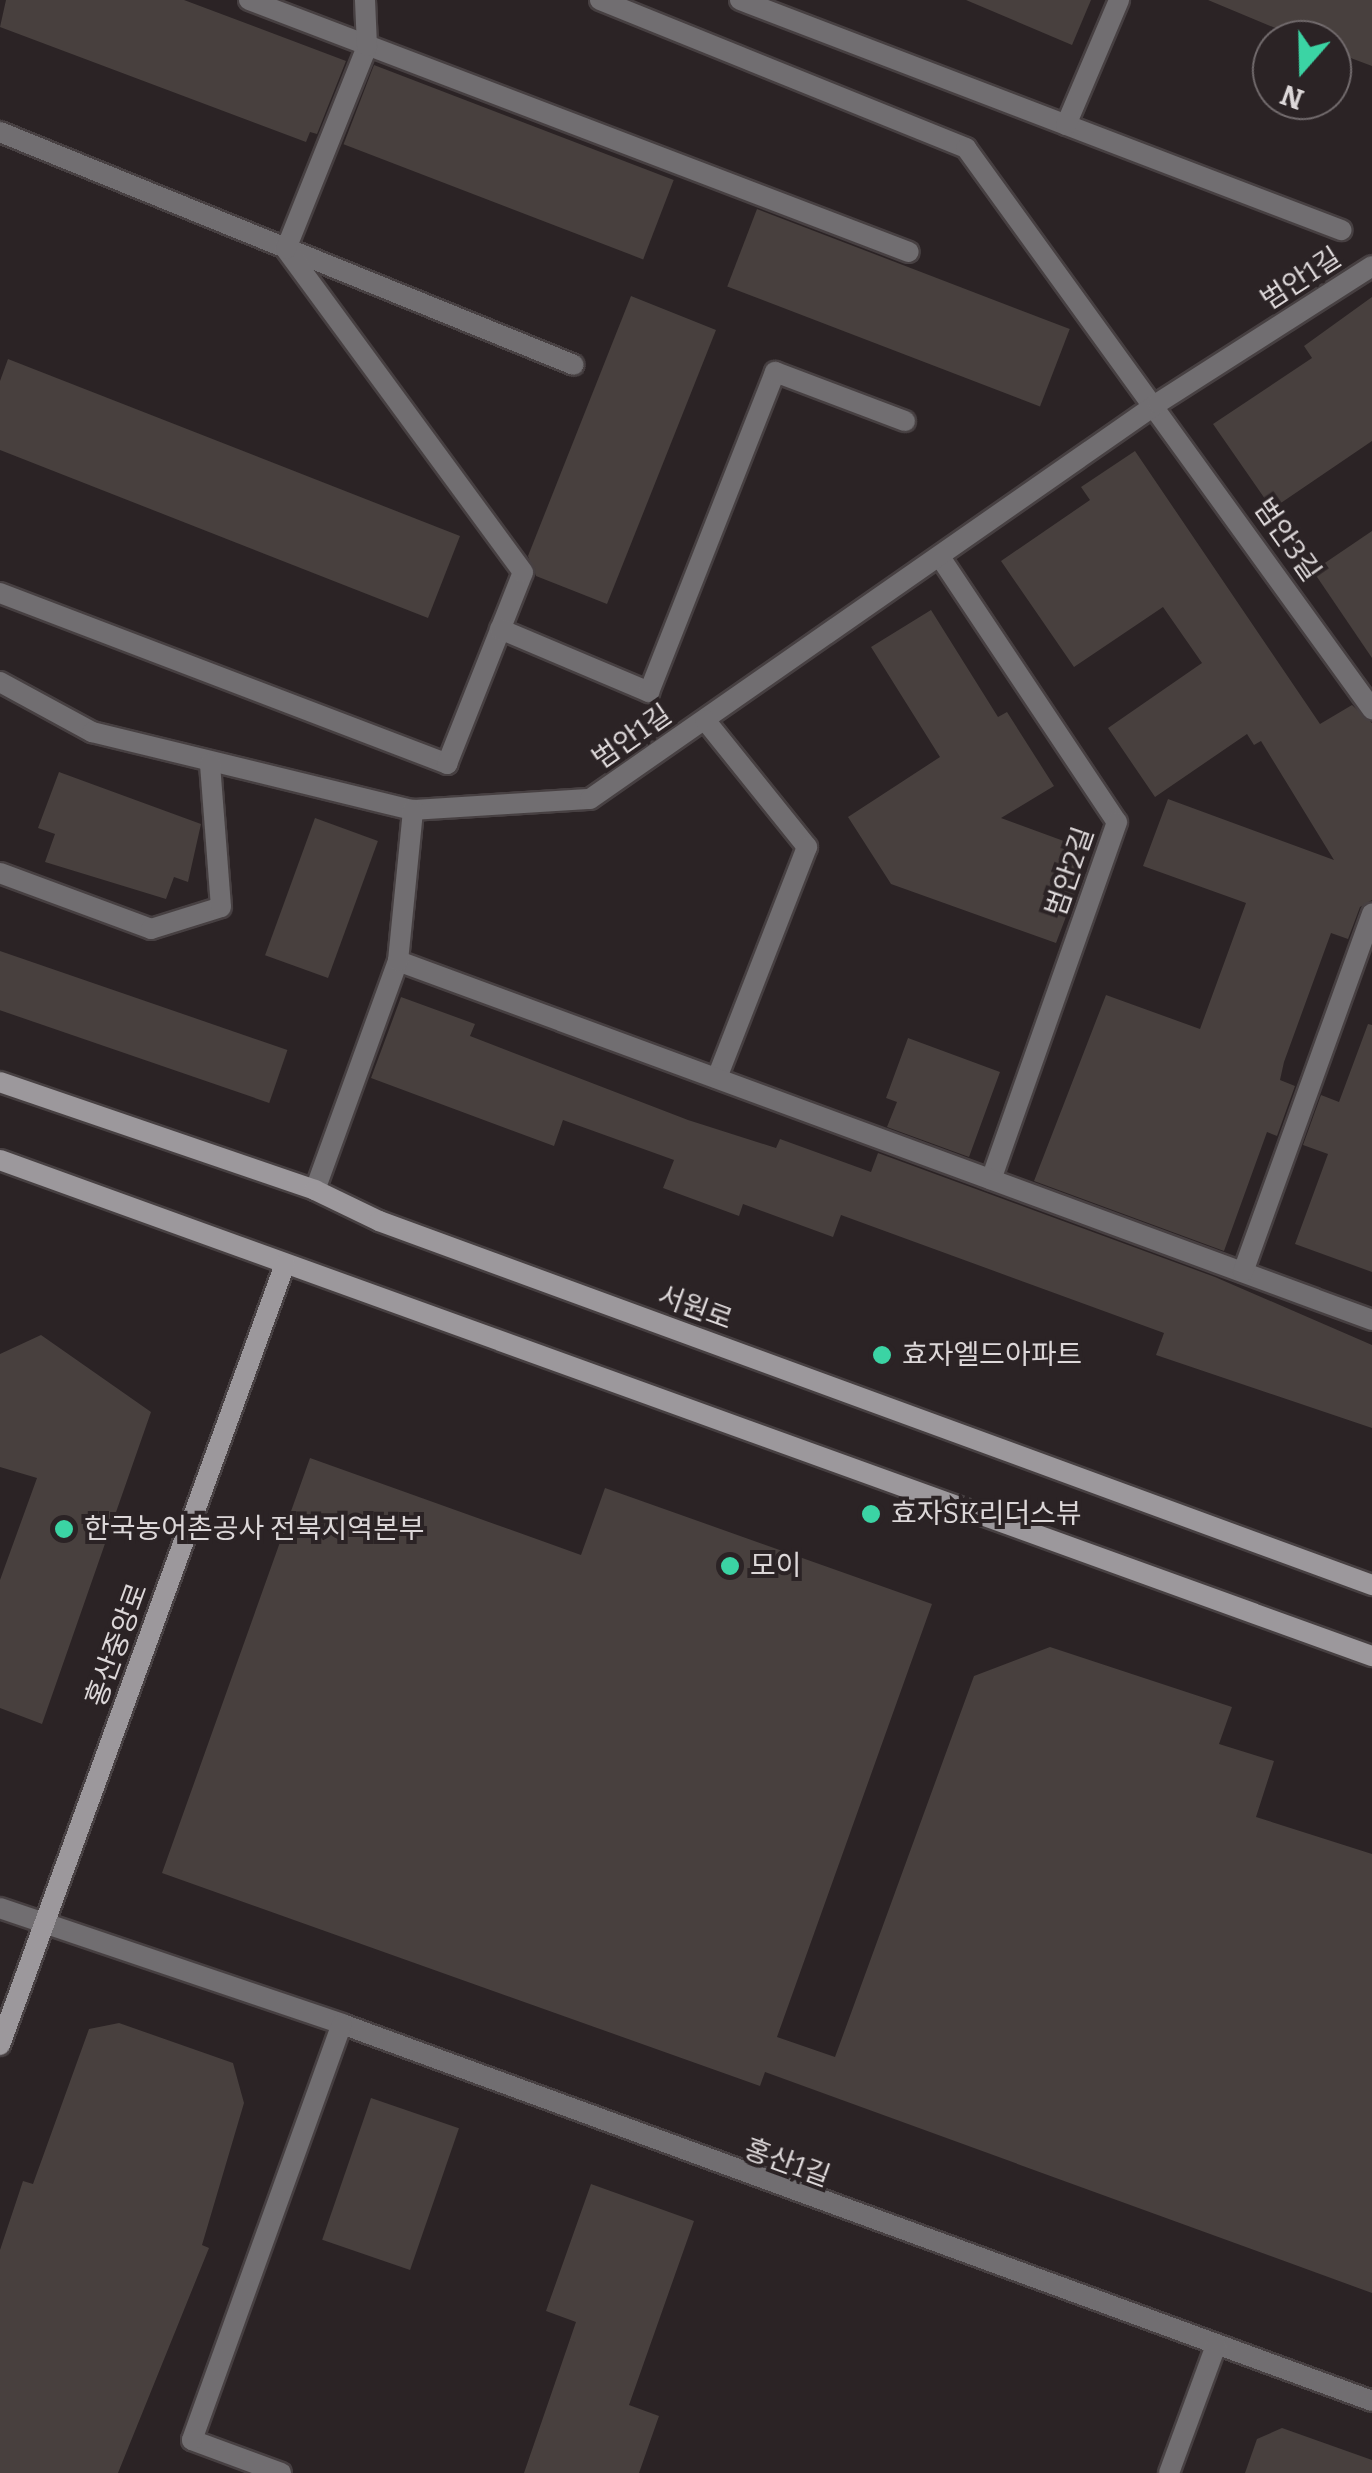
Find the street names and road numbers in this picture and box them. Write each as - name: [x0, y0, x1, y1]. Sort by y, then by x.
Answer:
- street label: 범안1길: [1255, 241, 1347, 317]
- street label: 범안3길: [1246, 492, 1328, 588]
- street label: 범안1길: [586, 698, 678, 776]
- street label: 범안2길: [1039, 823, 1101, 921]
- street label: 서원로: [653, 1279, 737, 1337]
- street label: 홍산중앙로: [79, 1579, 155, 1711]
- street label: 홍산1길: [740, 2132, 834, 2194]

